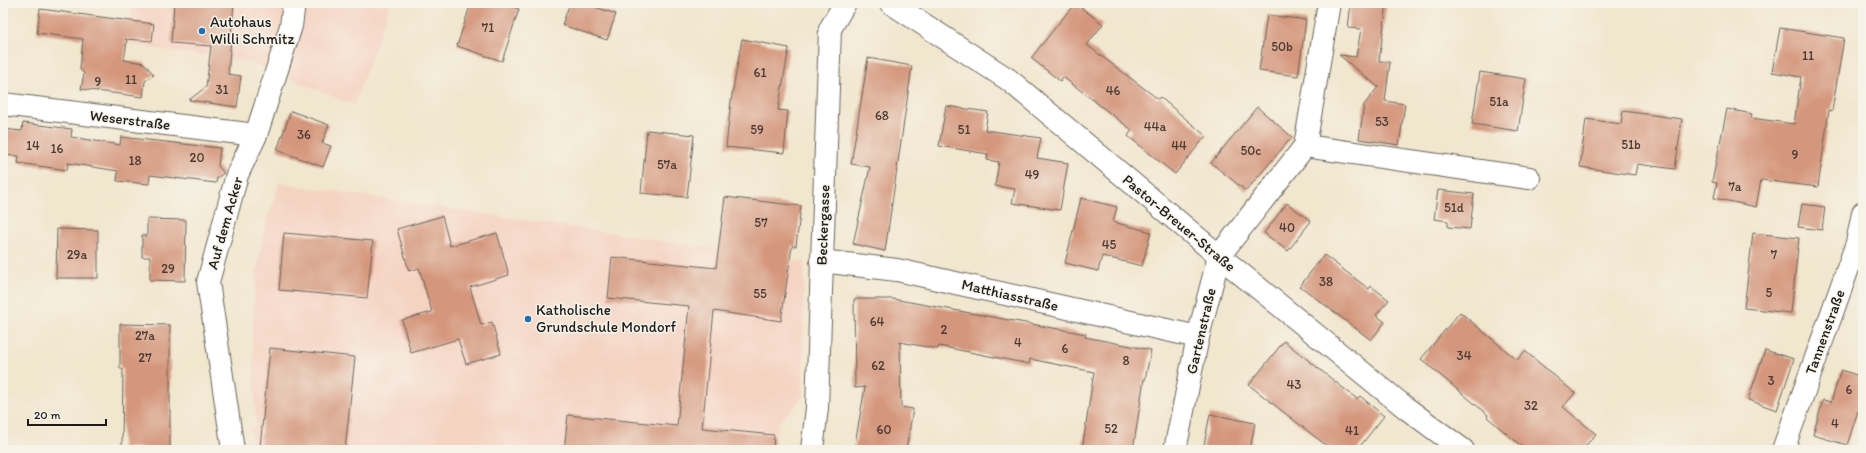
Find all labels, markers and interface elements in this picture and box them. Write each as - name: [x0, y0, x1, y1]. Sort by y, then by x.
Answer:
- place label: Autohaus Willi Schmitz: [210, 13, 294, 48]
- house number: 71: [482, 20, 494, 35]
- marker: Autohaus Willi Schmitz: [197, 26, 207, 36]
- house number: 50b: [1271, 39, 1293, 54]
- house number: 11: [1802, 48, 1814, 63]
- house number: 61: [754, 65, 766, 80]
- house number: 11: [125, 72, 137, 87]
- house number: 9: [95, 74, 102, 89]
- house number: 31: [215, 82, 229, 97]
- house number: 46: [1106, 83, 1120, 98]
- house number: 51a: [1489, 94, 1509, 109]
- street label: Weserstraße: [89, 106, 171, 134]
- house number: 68: [875, 108, 889, 123]
- house number: 53: [1375, 114, 1389, 129]
- house number: 44a: [1144, 119, 1166, 134]
- house number: 59: [750, 122, 764, 137]
- house number: 51: [958, 122, 970, 137]
- house number: 36: [297, 127, 311, 142]
- house number: 51b: [1621, 137, 1641, 152]
- house number: 14: [26, 138, 40, 153]
- house number: 44: [1171, 138, 1187, 153]
- house number: 16: [51, 141, 64, 156]
- house number: 50c: [1241, 143, 1261, 158]
- house number: 9: [1792, 147, 1799, 162]
- house number: 20: [190, 150, 204, 165]
- house number: 18: [128, 153, 142, 168]
- house number: 57a: [657, 157, 677, 172]
- house number: 49: [1025, 167, 1040, 182]
- street label: Pastor-Breuer-Straße: [1119, 170, 1239, 276]
- street label: Auf dem Acker: [203, 175, 247, 271]
- house number: 7a: [1728, 179, 1742, 194]
- street label: Beckergasse: [813, 184, 833, 266]
- house number: 51d: [1444, 200, 1464, 215]
- house number: 57: [754, 215, 768, 230]
- house number: 40: [1279, 220, 1295, 235]
- house number: 45: [1102, 237, 1116, 252]
- house number: 29a: [67, 247, 87, 262]
- house number: 7: [1771, 247, 1778, 262]
- house number: 29: [161, 261, 175, 276]
- house number: 38: [1319, 274, 1333, 289]
- street label: Matthiasstraße: [960, 275, 1060, 315]
- house number: 5: [1766, 285, 1773, 300]
- house number: 55: [753, 286, 767, 301]
- street label: Gartenstraße: [1182, 286, 1220, 376]
- street label: Tannenstraße: [1801, 287, 1849, 377]
- place label: Katholische Grundschule Mondorf: [536, 301, 676, 336]
- marker: Katholische Grundschule Mondorf: [523, 314, 533, 324]
- house number: 64: [870, 314, 885, 329]
- house number: 2: [941, 322, 948, 337]
- house number: 27a: [135, 328, 155, 343]
- house number: 4: [1014, 335, 1022, 350]
- house number: 6: [1062, 341, 1069, 356]
- house number: 34: [1457, 348, 1472, 363]
- house number: 27: [138, 350, 152, 365]
- house number: 8: [1122, 353, 1130, 368]
- house number: 62: [871, 358, 885, 373]
- house number: 3: [1767, 373, 1775, 388]
- house number: 43: [1287, 377, 1301, 392]
- house number: 6: [1846, 382, 1853, 397]
- house number: 32: [1524, 398, 1538, 413]
- scale bar: [28, 401, 106, 427]
- text: 20 m: [34, 408, 61, 422]
- house number: 4: [1831, 416, 1839, 431]
- house number: 52: [1104, 421, 1118, 436]
- house number: 60: [877, 422, 891, 437]
- house number: 41: [1345, 423, 1359, 438]

